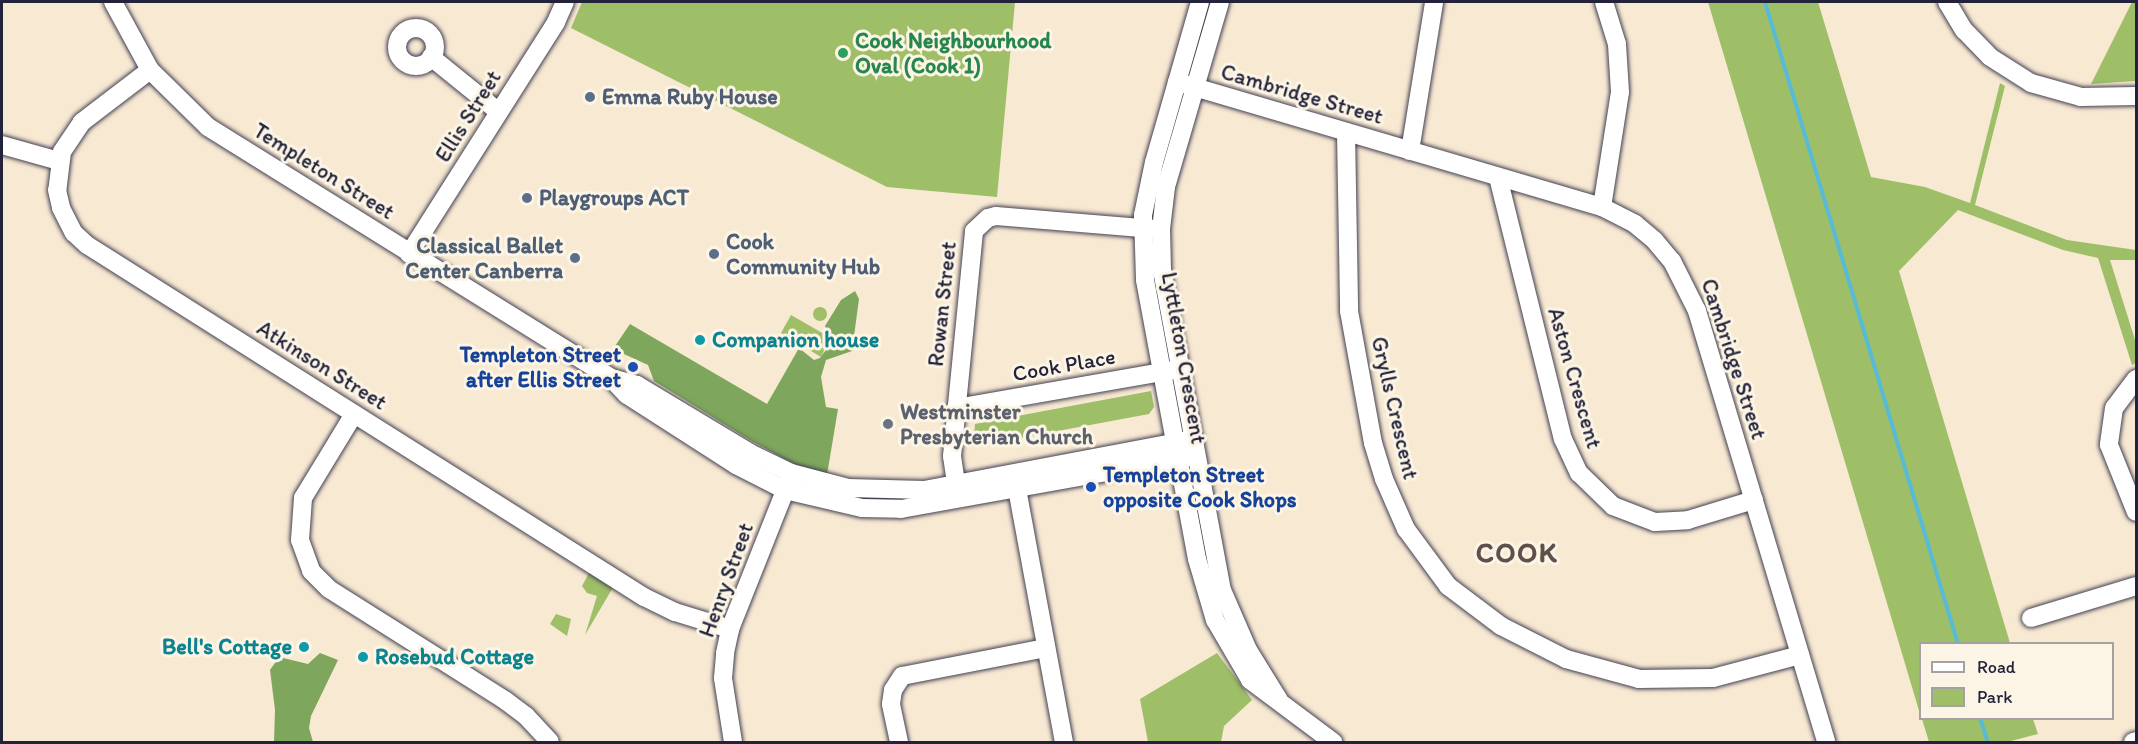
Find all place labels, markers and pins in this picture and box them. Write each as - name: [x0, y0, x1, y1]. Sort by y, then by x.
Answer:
- place label: Cook Neighbourhood Oval (Cook 1): [855, 27, 1051, 78]
- marker: Cook Neighbourhood Oval (Cook 1): [836, 46, 850, 60]
- place label: Emma Ruby House: [602, 84, 778, 110]
- marker: Emma Ruby House: [583, 90, 597, 104]
- place label: Playgroups ACT: [539, 185, 689, 211]
- marker: Playgroups ACT: [520, 191, 534, 205]
- place label: Cook Community Hub: [726, 228, 880, 280]
- place label: Classical Ballet Center Canberra: [405, 232, 563, 284]
- marker: Cook Community Hub: [707, 247, 721, 261]
- marker: Classical Ballet Center Canberra: [568, 251, 582, 265]
- place label: Companion house: [712, 327, 880, 353]
- marker: Companion house: [693, 333, 707, 347]
- place label: Templeton Street after Ellis Street: [460, 341, 621, 392]
- marker: Templeton Street after Ellis Street: [626, 360, 640, 374]
- place label: Westminster Presbyterian Church: [900, 398, 1094, 450]
- marker: Westminster Presbyterian Church: [881, 417, 895, 431]
- place label: Templeton Street opposite Cook Shops: [1103, 461, 1296, 512]
- marker: Templeton Street opposite Cook Shops: [1084, 480, 1098, 494]
- place label: Bell's Cottage: [162, 634, 292, 660]
- marker: Bell's Cottage: [297, 640, 311, 654]
- place label: Rosebud Cottage: [375, 644, 534, 670]
- marker: Rosebud Cottage: [356, 650, 370, 664]

